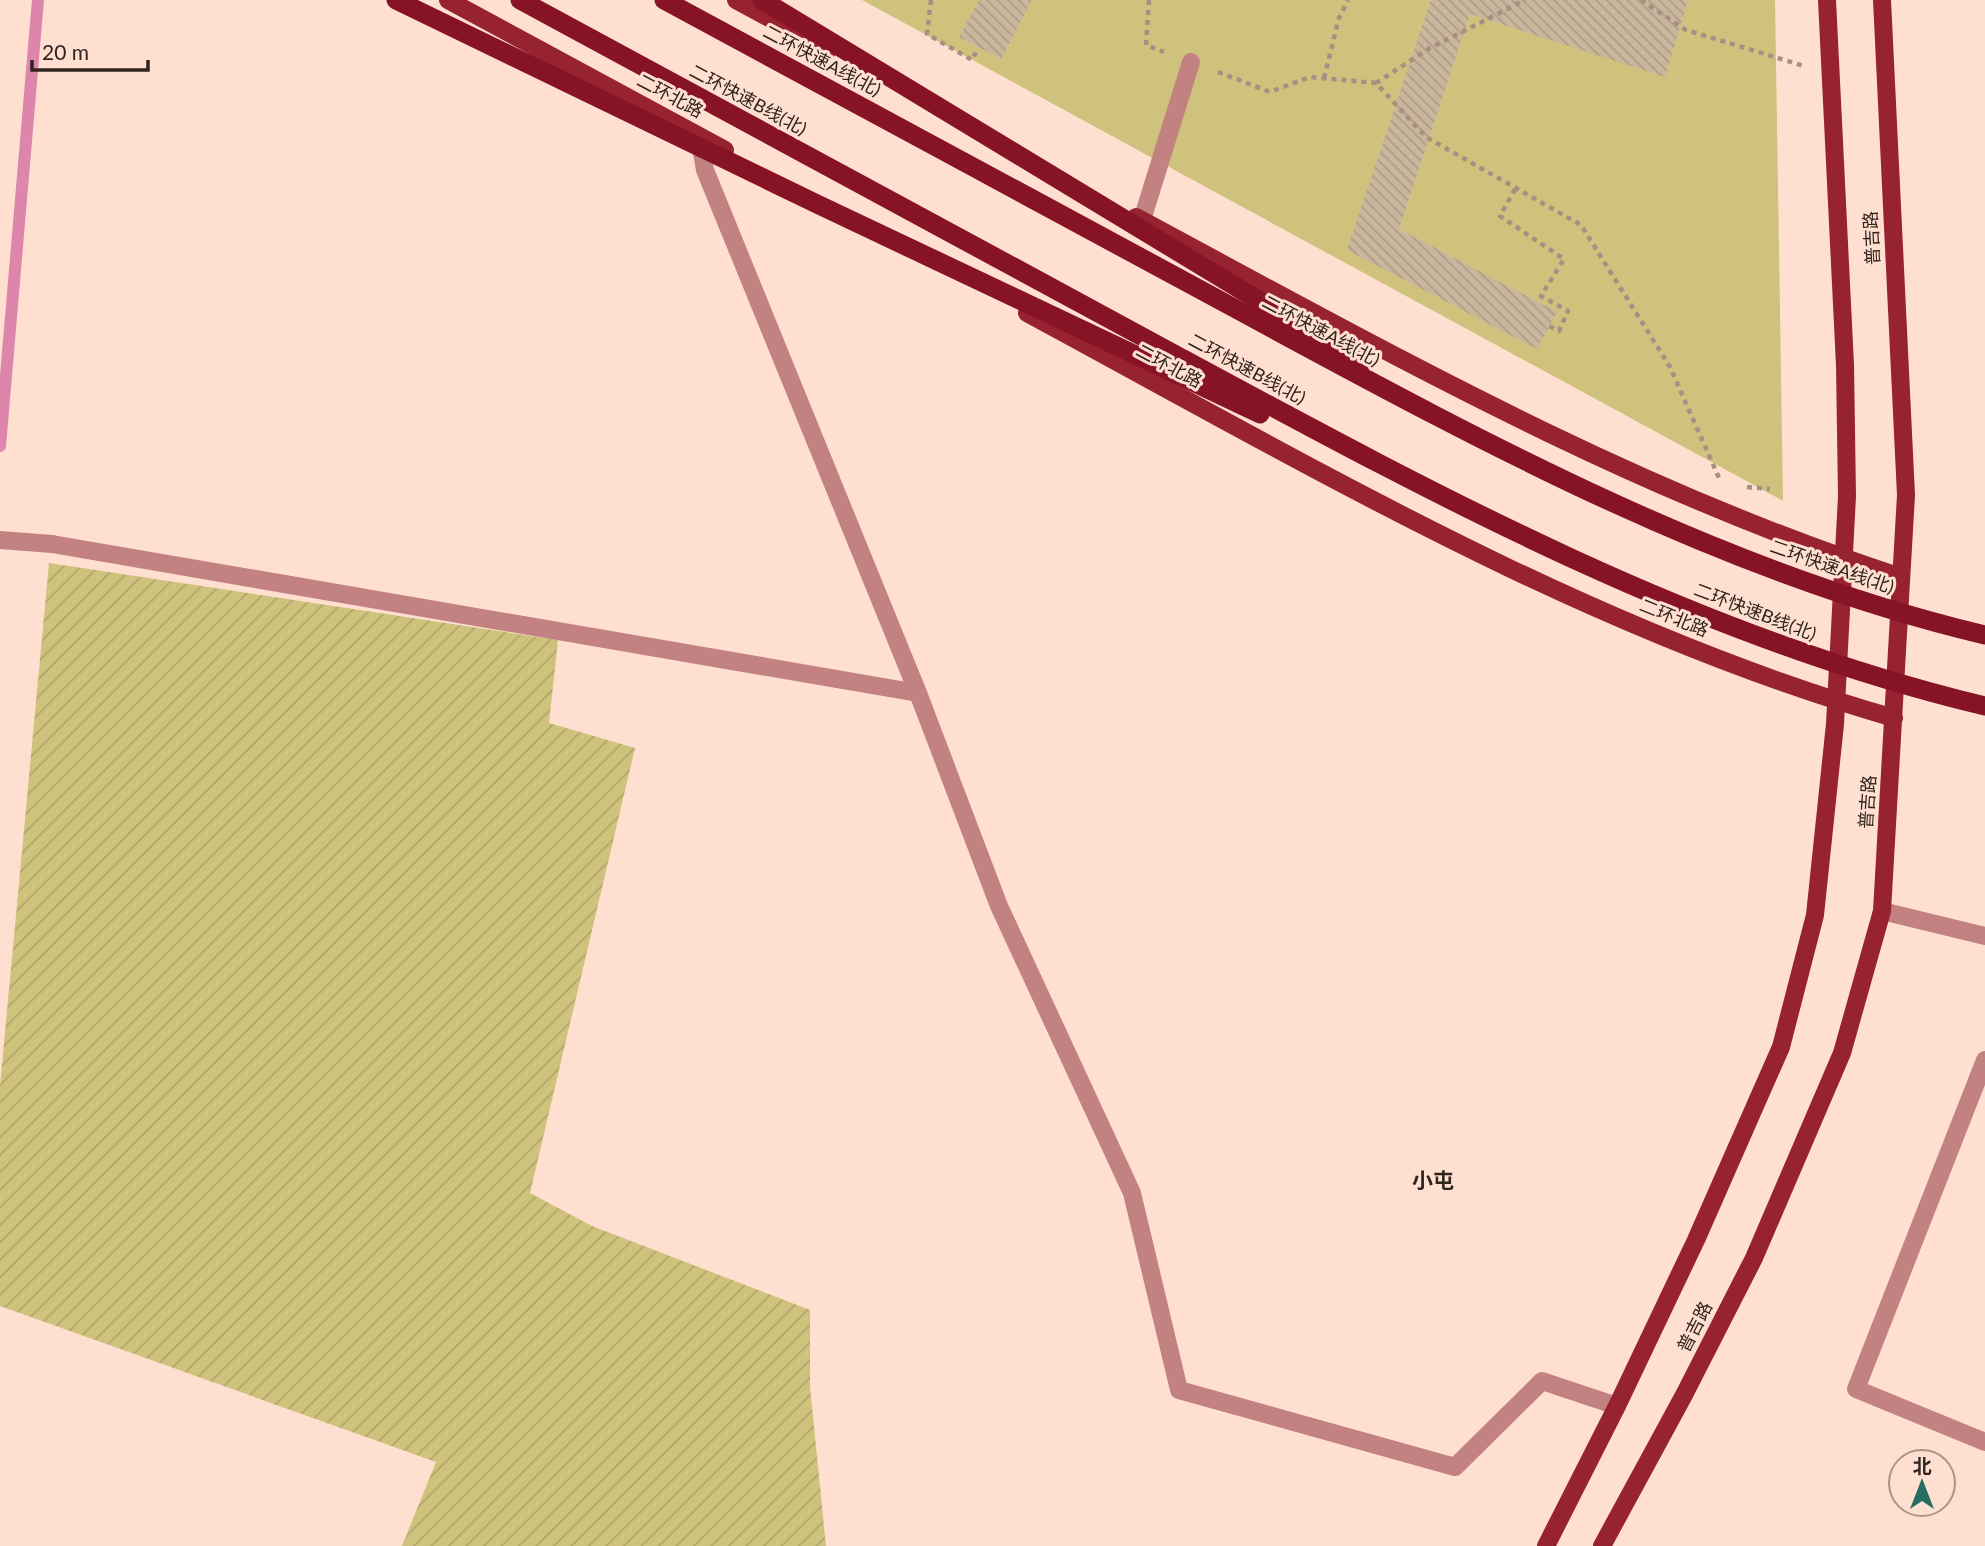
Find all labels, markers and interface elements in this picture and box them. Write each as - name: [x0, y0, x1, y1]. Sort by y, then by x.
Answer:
- street label: 二环快速A线(北): [760, 20, 885, 100]
- scale bar: [32, 28, 147, 72]
- text: 20 m: [42, 39, 89, 64]
- street label: 二环快速B线(北): [686, 59, 811, 139]
- street label: 二环北路: [634, 69, 707, 122]
- street label: 普吉路: [1859, 211, 1883, 266]
- street label: 二环快速A线(北): [1259, 290, 1384, 370]
- street label: 二环快速B线(北): [1185, 328, 1310, 408]
- street label: 二环北路: [1133, 339, 1206, 392]
- street label: 二环快速A线(北): [1767, 535, 1897, 598]
- street label: 二环快速B线(北): [1691, 578, 1820, 644]
- street label: 二环北路: [1637, 593, 1712, 641]
- street label: 普吉路: [1854, 774, 1880, 830]
- district label: 小屯: [1412, 1167, 1454, 1192]
- street label: 普吉路: [1672, 1297, 1716, 1356]
- north arrow: [1887, 1448, 1957, 1518]
- text: 北: [1912, 1454, 1932, 1477]

